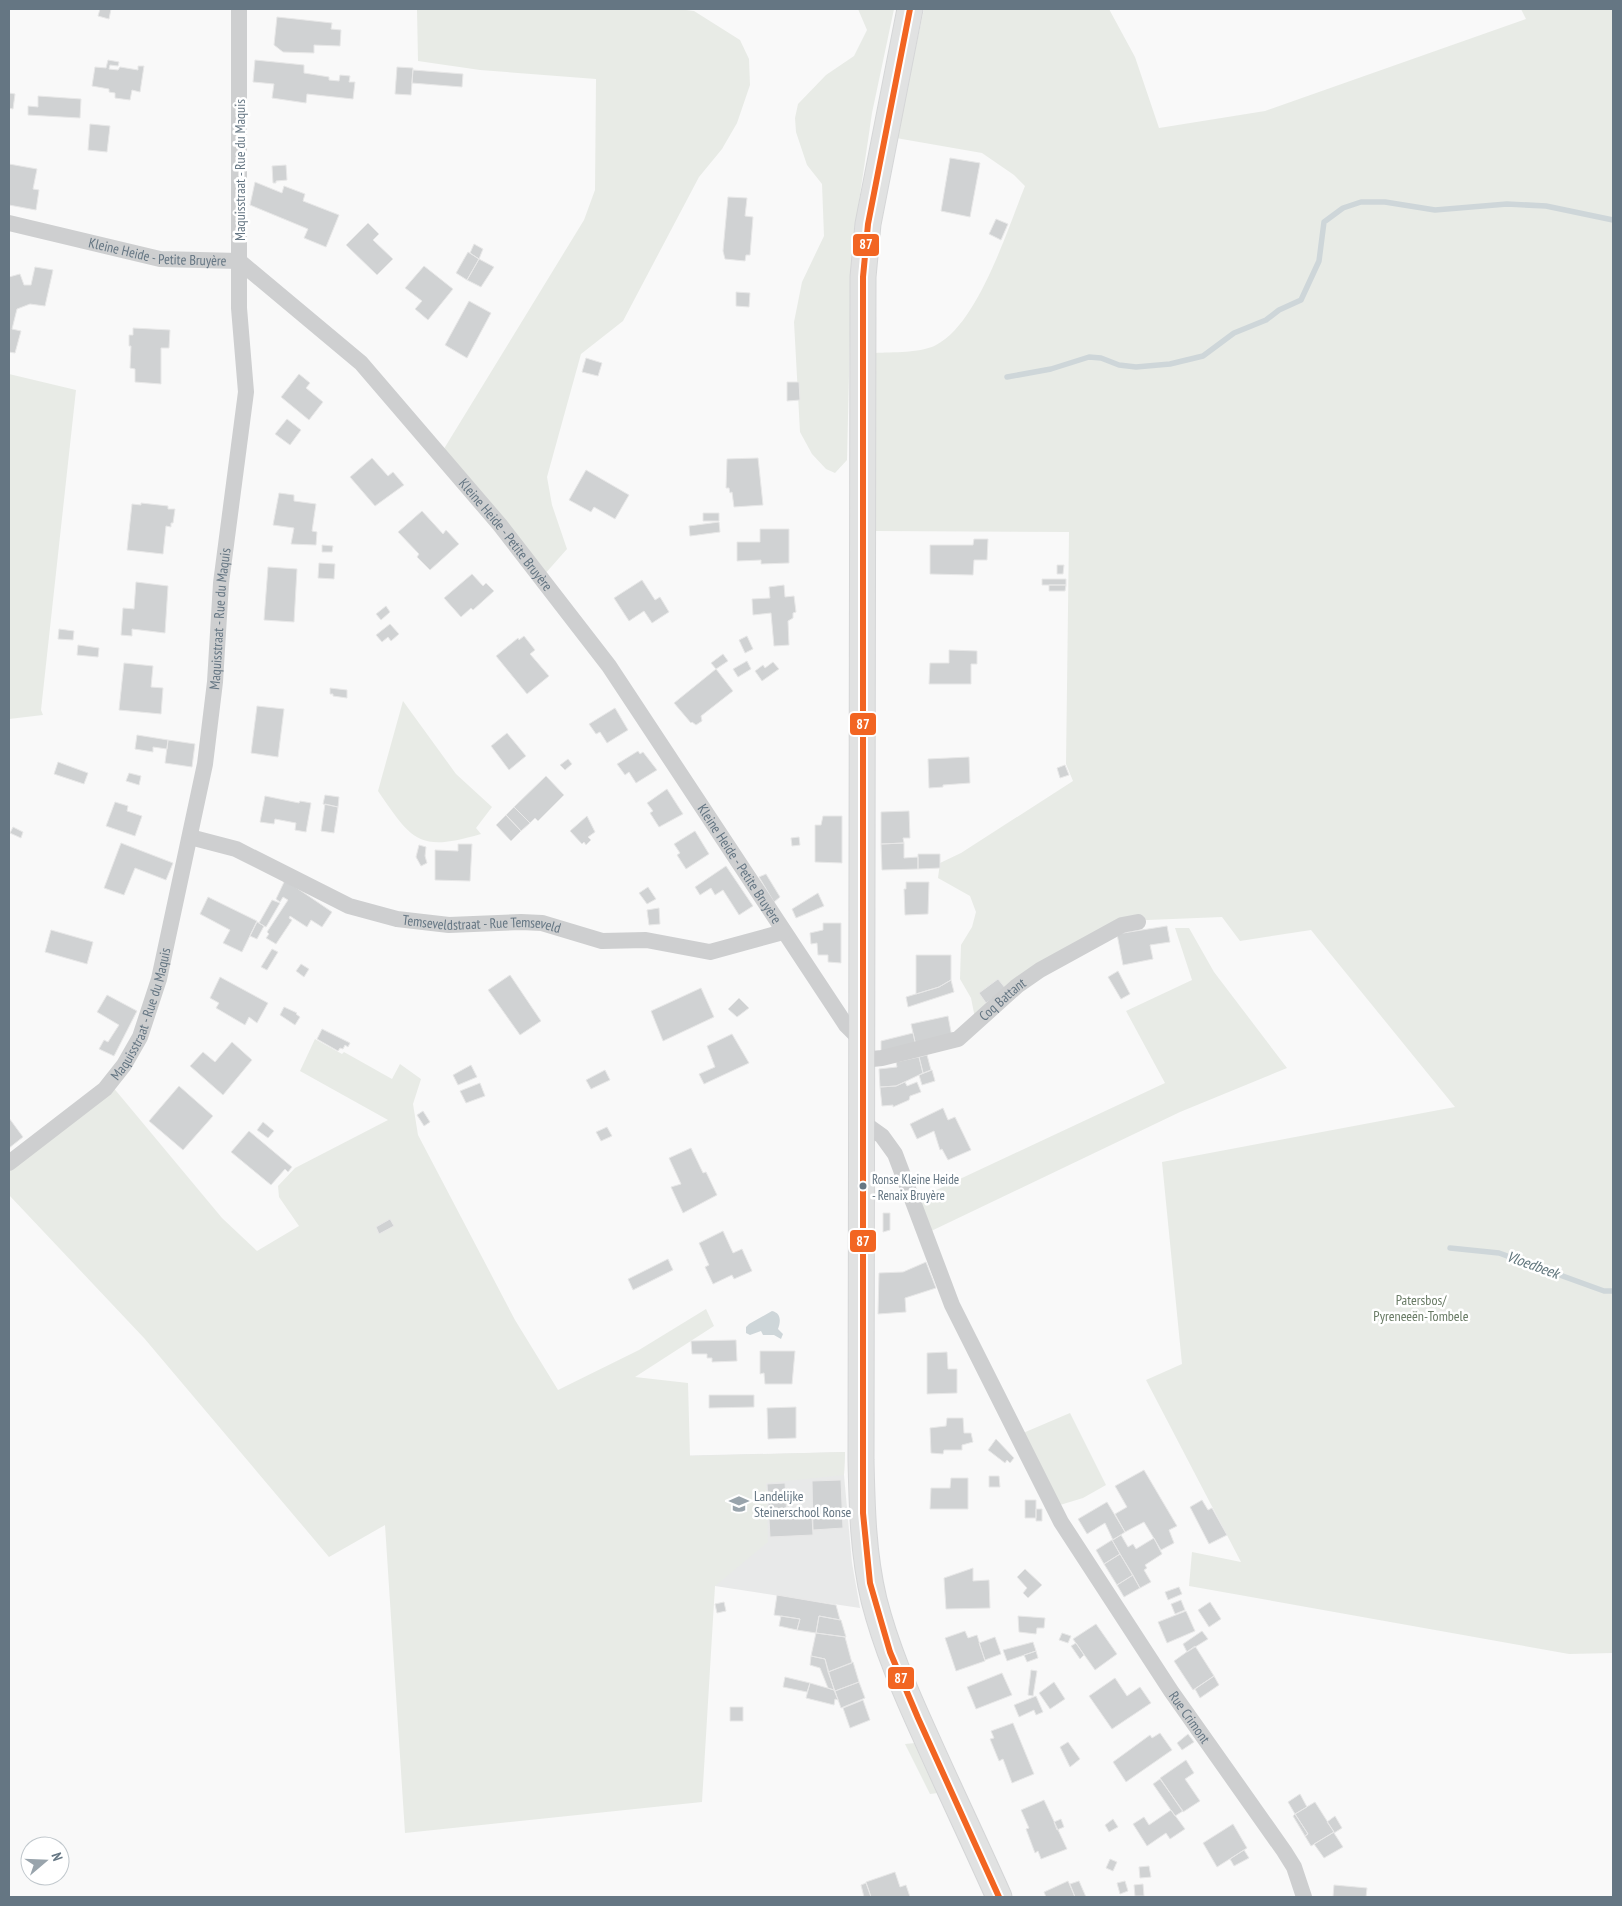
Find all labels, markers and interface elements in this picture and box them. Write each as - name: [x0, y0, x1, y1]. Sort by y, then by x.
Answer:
- street label: Maquisstraat - Rue du Maquis: [231, 99, 249, 241]
- street label: Kleine Heide - Petite Bruyère: [87, 233, 227, 270]
- line badge: 87: [852, 233, 880, 257]
- text: 87: [859, 235, 873, 253]
- street label: Kleine Heide - Petite Bruyère: [455, 475, 557, 595]
- street label: Maquisstraat - Rue du Maquis: [205, 547, 235, 691]
- line badge: 87: [849, 712, 877, 736]
- text: 87: [856, 715, 870, 733]
- street label: Kleine Heide - Petite Bruyère: [694, 801, 786, 927]
- street label: Temseveldstraat - Rue Temseveld: [402, 911, 563, 937]
- street label: Maquisstraat - Rue du Maquis: [106, 946, 175, 1084]
- street label: Coq Battant: [975, 974, 1029, 1025]
- place label: Ronse Kleine Heide - Renaix Bruyère: [872, 1171, 959, 1204]
- marker: Ronse Kleine Heide - Renaix Bruyère: [858, 1181, 868, 1191]
- line badge: 87: [849, 1229, 877, 1253]
- text: 87: [856, 1232, 870, 1250]
- water label: Vloedbeek: [1504, 1246, 1564, 1283]
- park label: Patersbos/ Pyreneeën-Tombele: [1373, 1291, 1469, 1325]
- place label: Landelijke Steinerschool Ronse: [754, 1487, 852, 1521]
- school or university icon: Landelijke Steinerschool Ronse: [728, 1493, 750, 1515]
- line badge: 87: [887, 1666, 915, 1690]
- text: 87: [894, 1669, 908, 1687]
- street label: Rue Crimont: [1165, 1688, 1214, 1747]
- north arrow: [20, 1836, 70, 1886]
- text: N: [48, 1850, 67, 1863]

